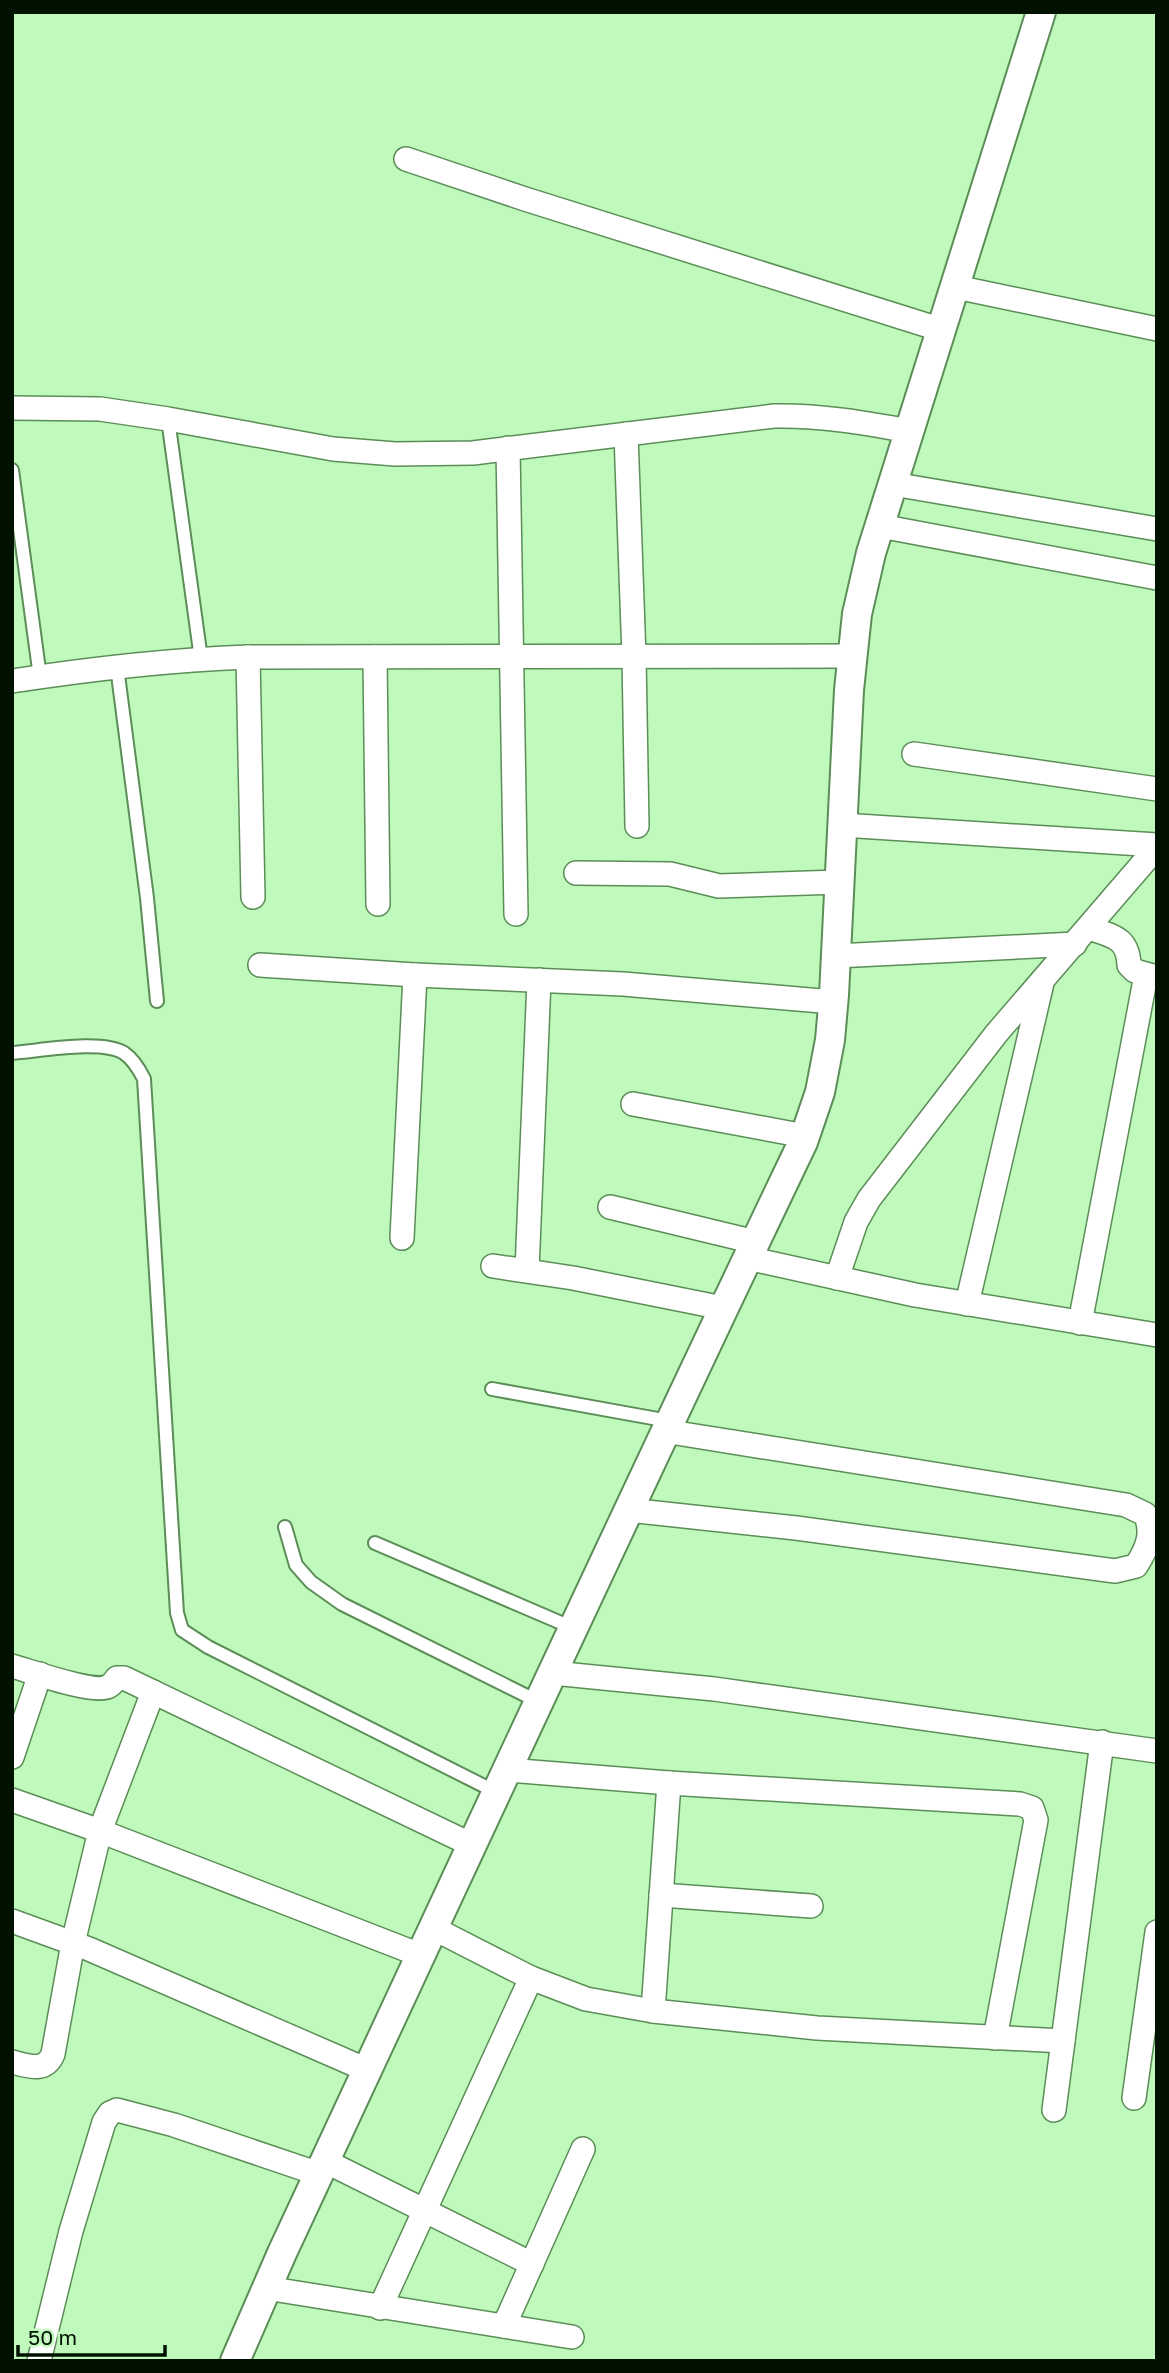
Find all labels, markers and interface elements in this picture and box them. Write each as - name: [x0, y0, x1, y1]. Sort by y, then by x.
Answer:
- scale bar: [18, 2314, 164, 2358]
- text: 50 m: [28, 2324, 77, 2350]

